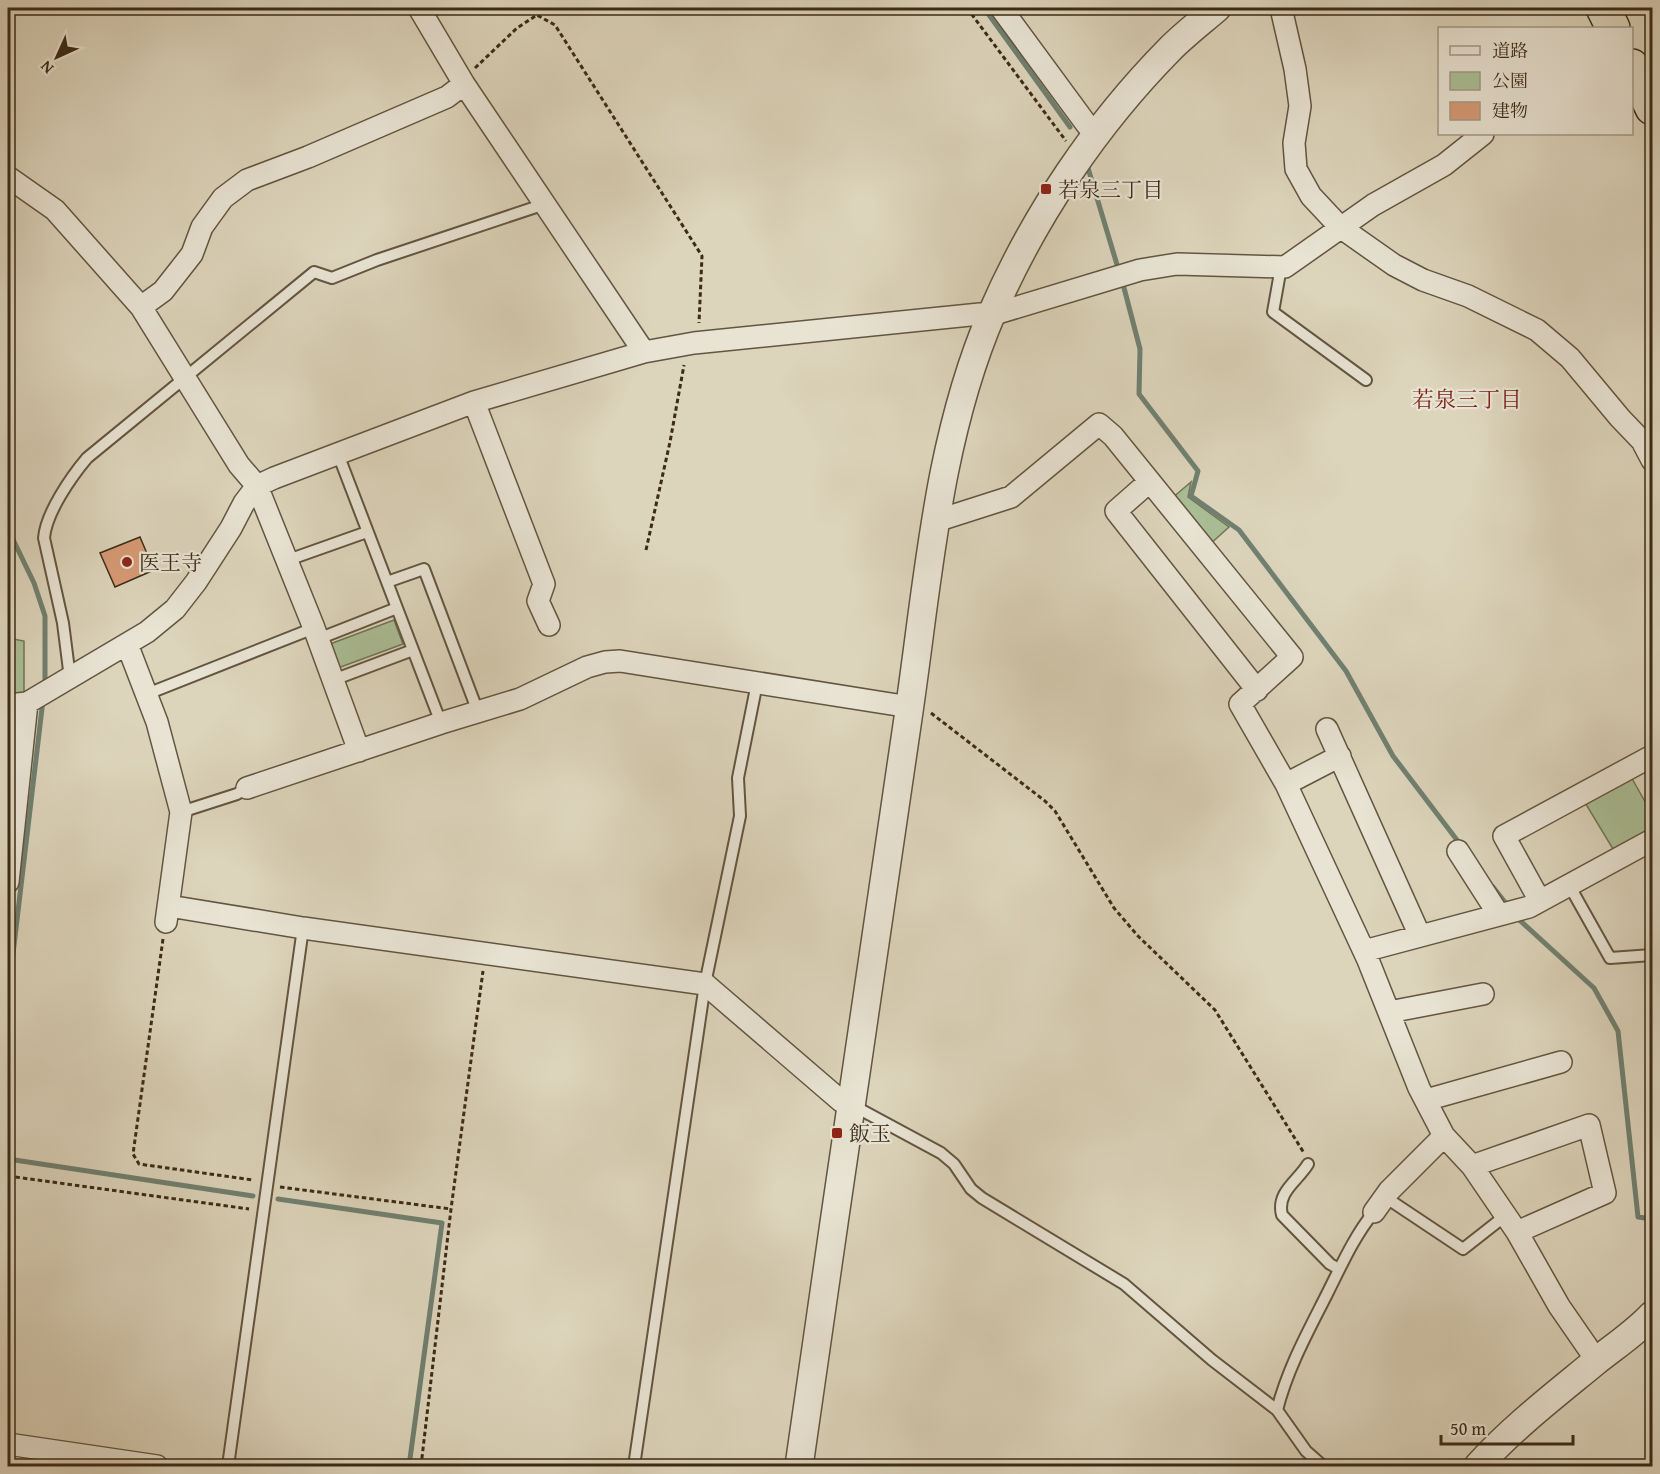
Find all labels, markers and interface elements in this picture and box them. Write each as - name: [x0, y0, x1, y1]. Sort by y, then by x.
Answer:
- north arrow: [27, 27, 87, 87]
- legend: [1438, 27, 1633, 135]
- text: 道路: [1492, 37, 1528, 64]
- text: N: [34, 55, 59, 80]
- text: 公園: [1492, 67, 1528, 94]
- text: 建物: [1492, 97, 1528, 124]
- place label: 若泉三丁目: [1058, 174, 1163, 205]
- marker: 若泉三丁目: [1039, 182, 1053, 196]
- district label: 若泉三丁目: [1412, 383, 1522, 415]
- place label: 医王寺: [139, 547, 202, 578]
- marker: 医王寺: [120, 555, 134, 569]
- place label: 飯玉: [849, 1118, 891, 1149]
- marker: 飯玉: [830, 1126, 844, 1140]
- scale bar: [1441, 1408, 1573, 1446]
- text: 50 m: [1450, 1415, 1486, 1442]

